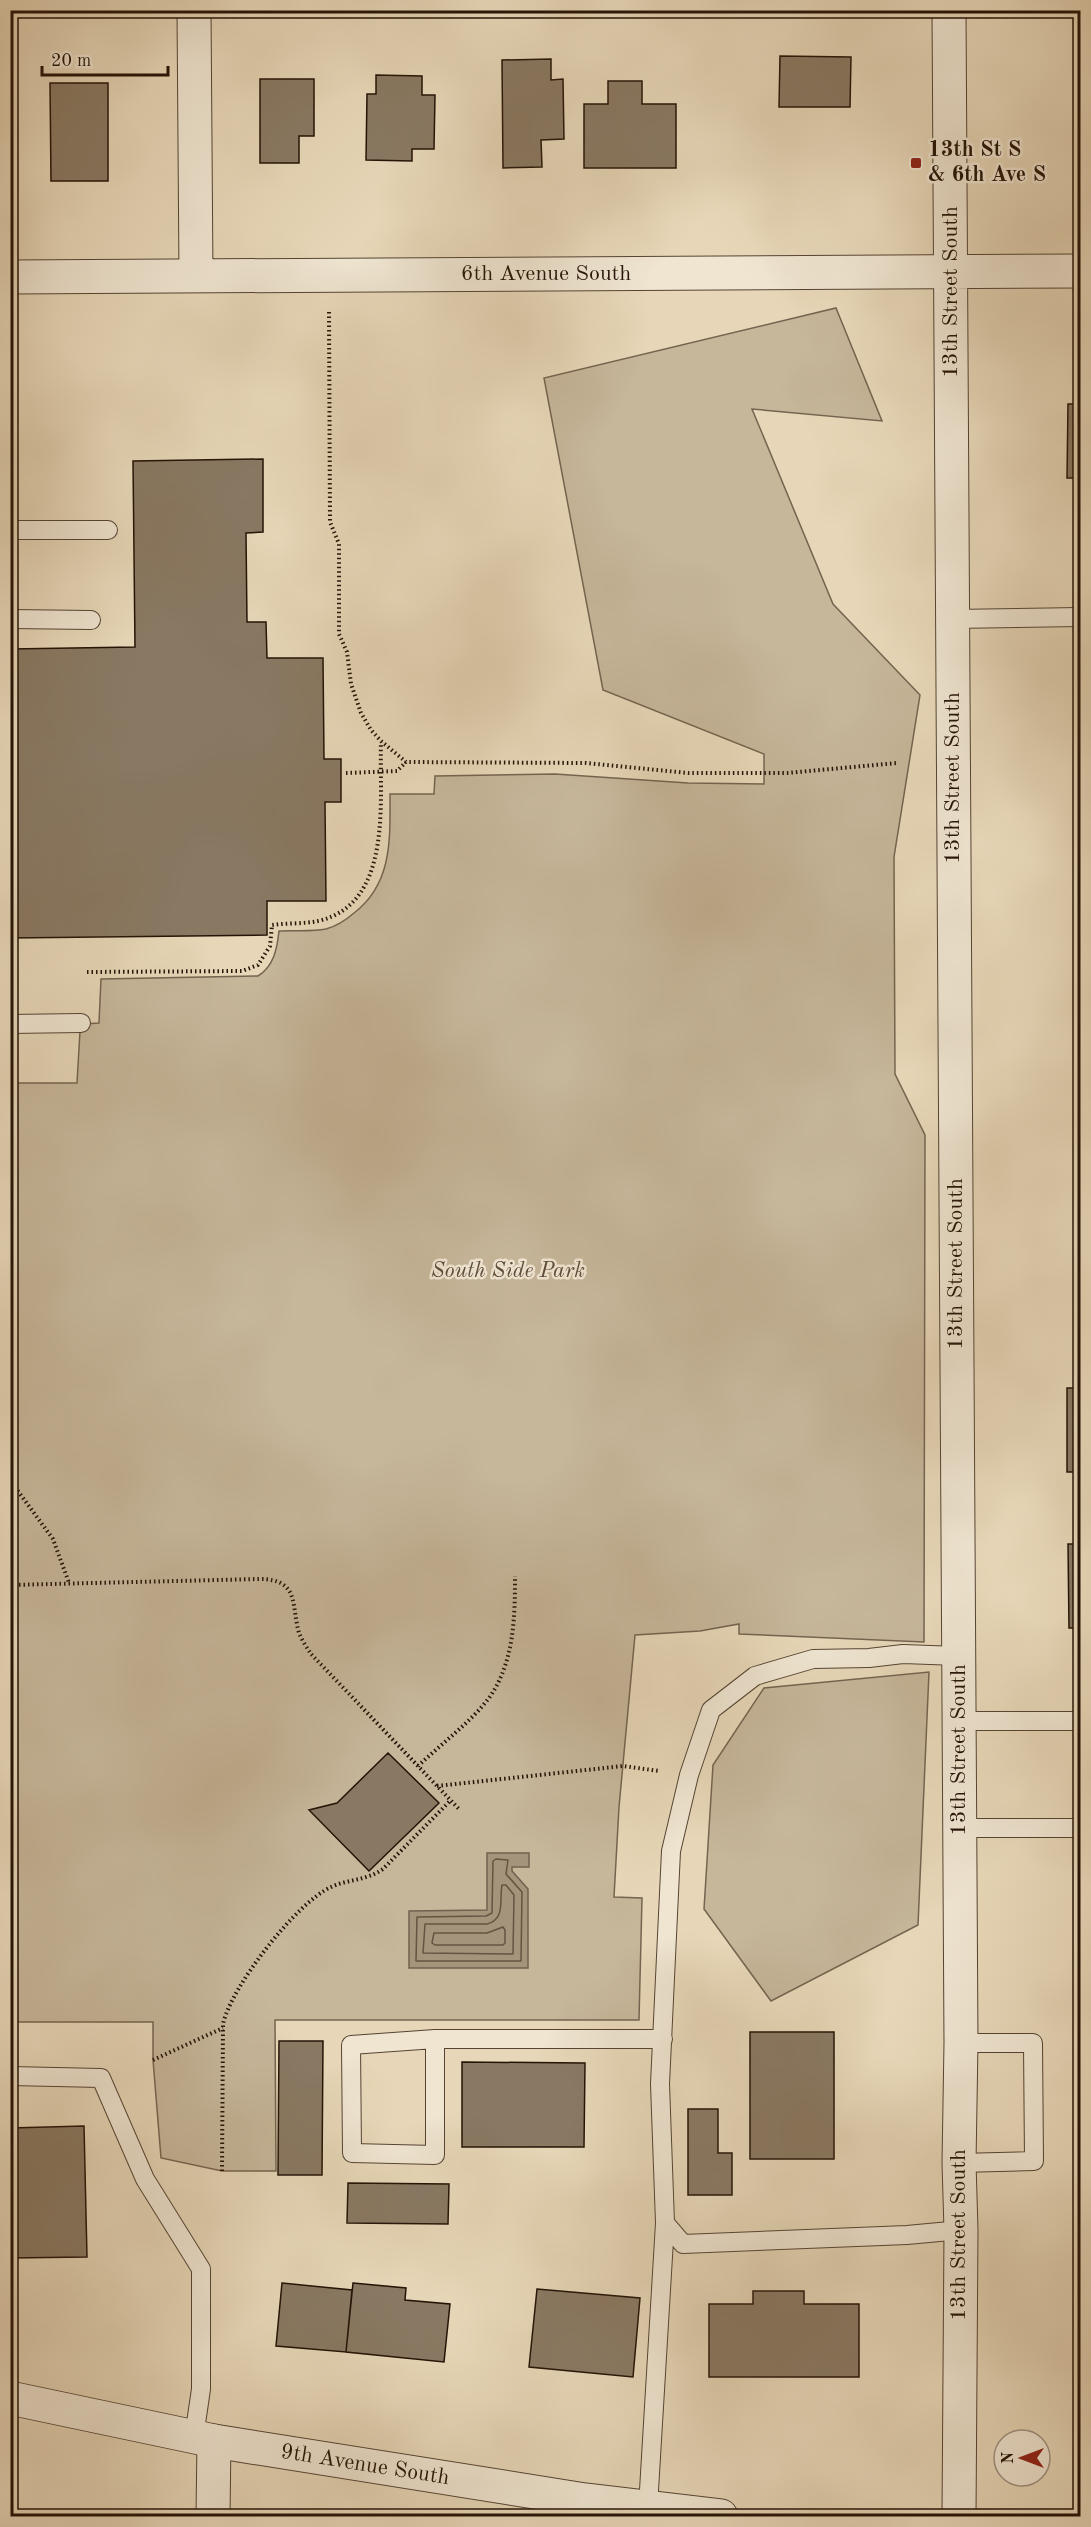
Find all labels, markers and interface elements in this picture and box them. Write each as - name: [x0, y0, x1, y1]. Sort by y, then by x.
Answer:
- scale bar: [42, 39, 168, 77]
- text: 20 m: [51, 52, 91, 70]
- place label: 13th St S & 6th Ave S: [928, 139, 1046, 186]
- marker: 13th St S & 6th Ave S: [909, 156, 923, 170]
- street label: 13th Street South: [940, 206, 962, 378]
- street label: 6th Avenue South: [461, 263, 631, 285]
- street label: 13th Street South: [942, 692, 964, 864]
- street label: 13th Street South: [945, 1178, 967, 1350]
- park label: South Side Park: [431, 1260, 585, 1282]
- street label: 13th Street South: [948, 1664, 970, 1836]
- street label: 13th Street South: [948, 2149, 970, 2321]
- north arrow: [992, 2428, 1052, 2488]
- street label: 9th Avenue South: [279, 2441, 451, 2489]
- text: N: [1001, 2451, 1017, 2464]

